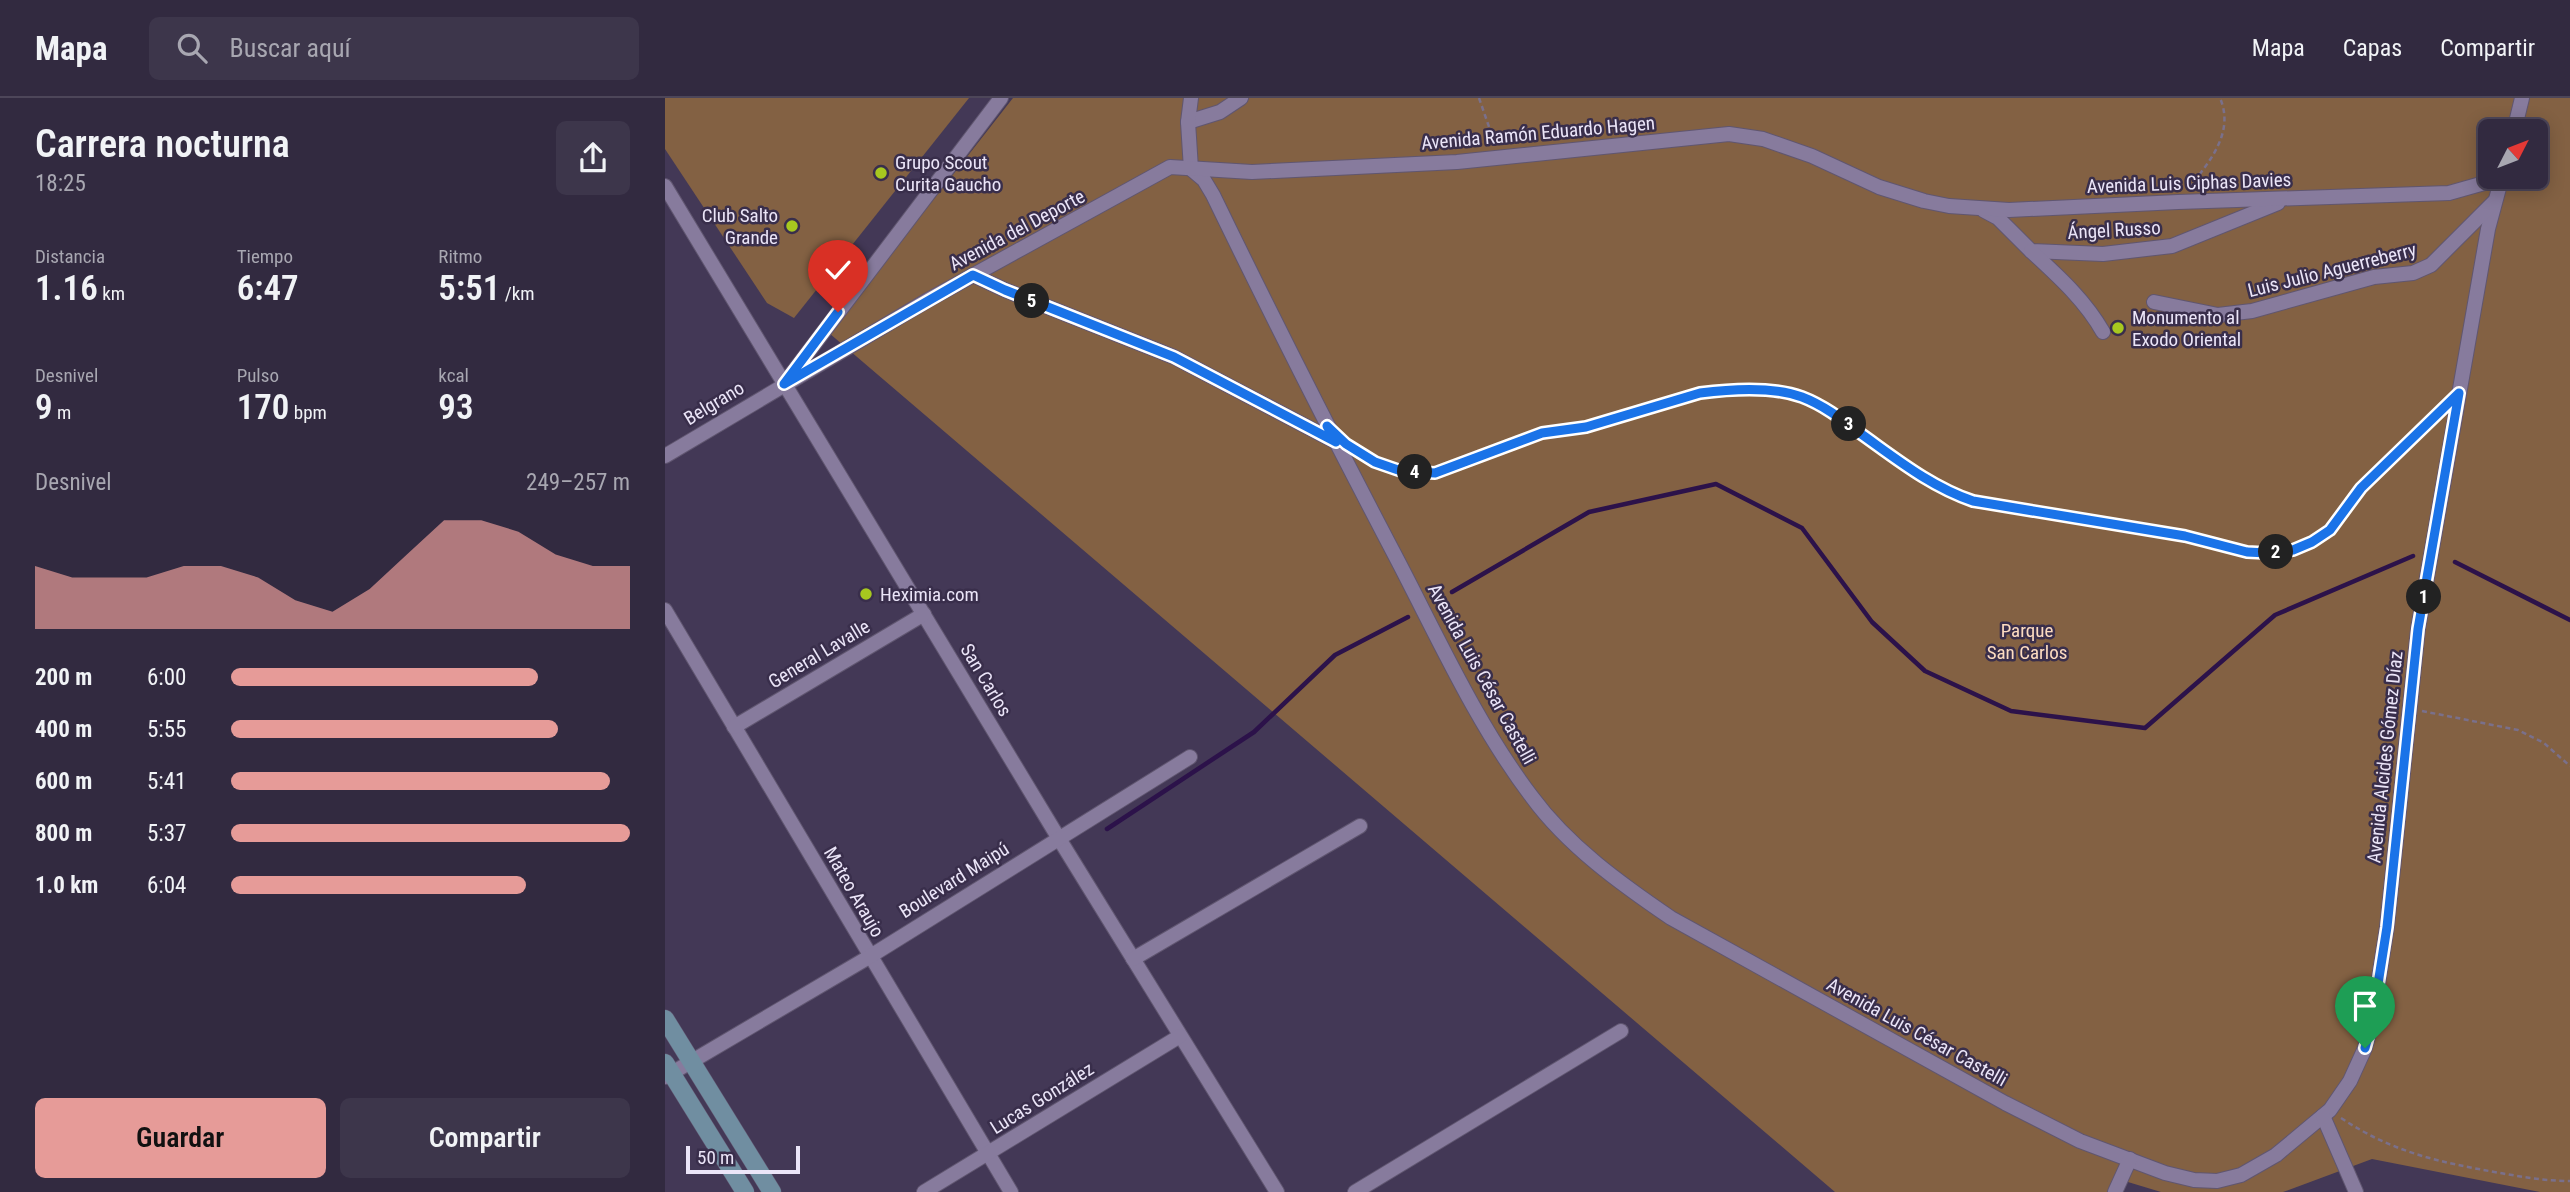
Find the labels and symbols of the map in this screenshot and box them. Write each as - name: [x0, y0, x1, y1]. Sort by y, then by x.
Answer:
- street label: Avenida Ramón Eduardo Hagen: [1420, 111, 1656, 155]
- north arrow: [2478, 119, 2548, 189]
- place label: Grupo Scout Curita Gaucho: [895, 151, 1001, 196]
- marker: Grupo Scout Curita Gaucho: [873, 165, 889, 181]
- street label: Avenida Luis Ciphas Davies: [2086, 168, 2292, 198]
- street label: Avenida del Deporte: [945, 185, 1089, 275]
- place label: Club Salto Grande: [702, 204, 778, 249]
- street label: Ángel Russo: [2067, 216, 2161, 244]
- marker: Club Salto Grande: [784, 218, 800, 234]
- street label: Luis Julio Aguerreberry: [2245, 238, 2419, 302]
- pin: [808, 240, 868, 312]
- pin: 5: [1015, 284, 1049, 318]
- place label: Monumento al Exodo Oriental: [2132, 306, 2241, 351]
- marker: Monumento al Exodo Oriental: [2110, 320, 2126, 336]
- street label: Belgrano: [680, 376, 748, 430]
- pin: 3: [1831, 406, 1867, 442]
- pin: 4: [1397, 454, 1433, 490]
- pin: 2: [2259, 534, 2293, 570]
- street label: Avenida Luis César Castelli: [1423, 580, 1541, 768]
- pin: 1: [2407, 580, 2441, 614]
- place label: Heximia.com: [880, 583, 979, 606]
- marker: Heximia.com: [858, 586, 874, 602]
- street label: General Lavalle: [764, 615, 874, 693]
- park label: Parque San Carlos: [1987, 619, 2067, 664]
- street label: San Carlos: [955, 639, 1017, 721]
- street label: Avenida Alcides Gómez Díaz: [2362, 650, 2408, 864]
- street label: Boulevard Maipú: [895, 837, 1013, 923]
- street label: Mateo Araujo: [819, 843, 889, 941]
- street label: Avenida Luis César Castelli: [1823, 973, 2011, 1091]
- pin: [2335, 976, 2395, 1048]
- street label: Lucas González: [986, 1057, 1098, 1139]
- scale bar: [686, 1143, 800, 1175]

